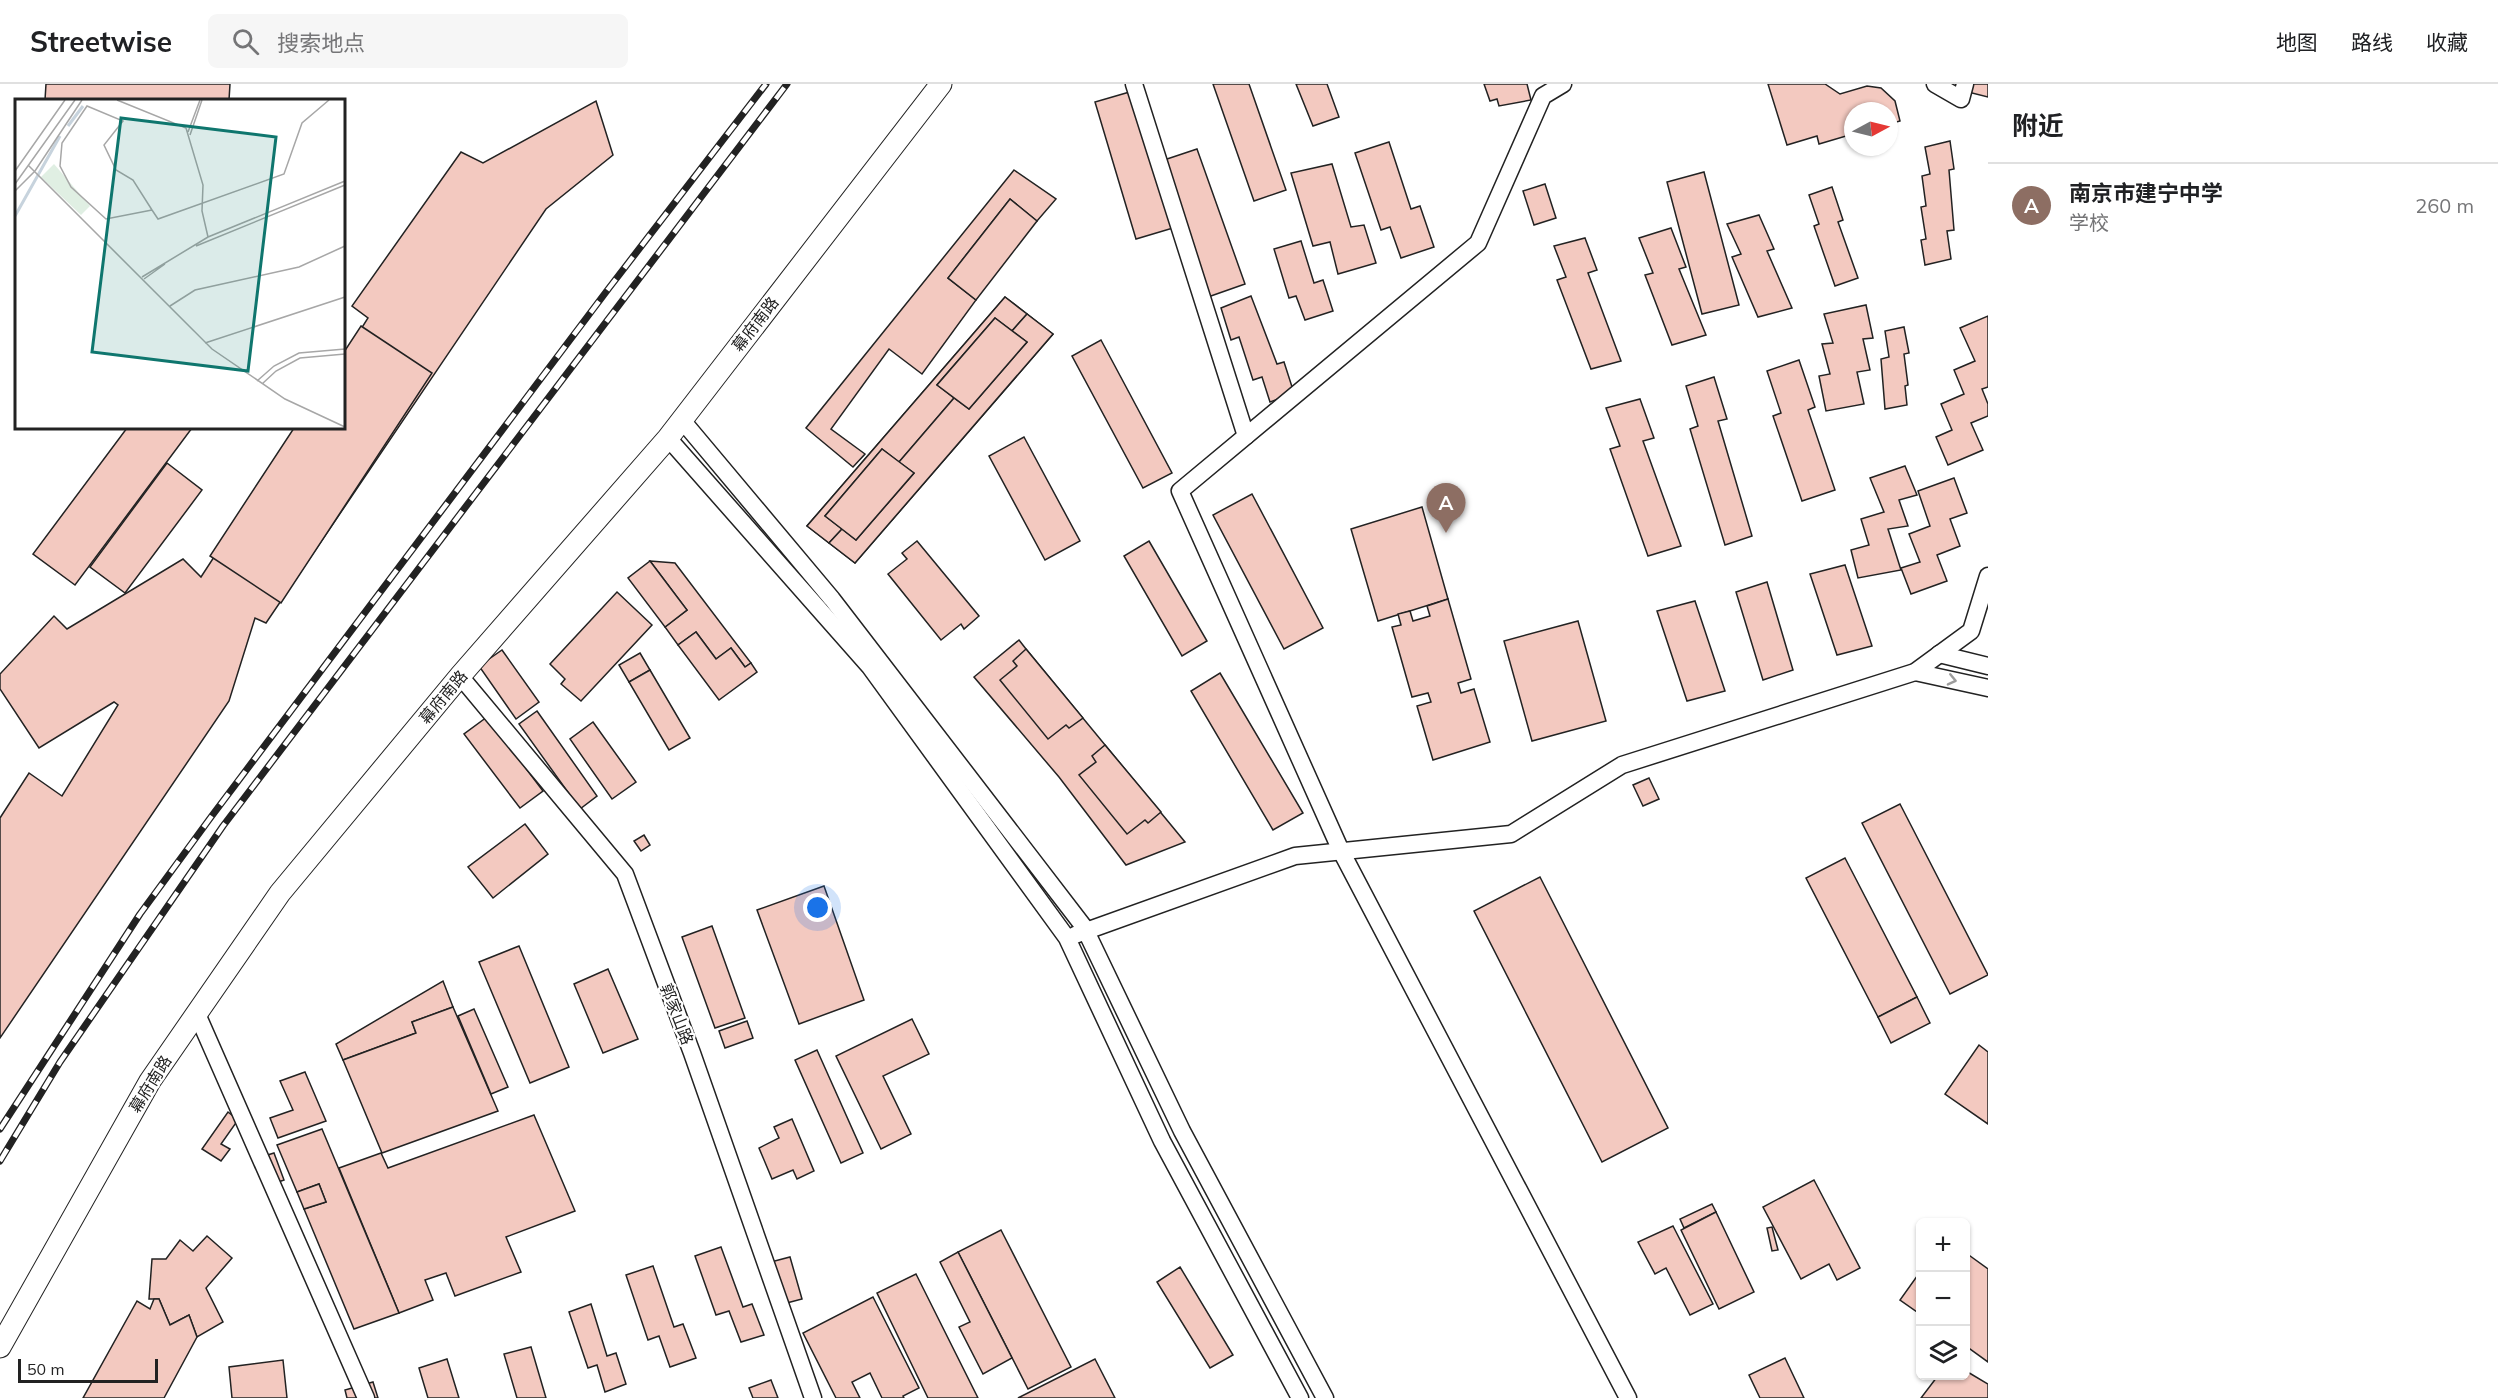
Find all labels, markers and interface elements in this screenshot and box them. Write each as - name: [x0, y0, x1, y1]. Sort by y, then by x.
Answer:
- search box: [208, 14, 628, 68]
- text: Streetwise: [30, 24, 172, 59]
- icon: search: [229, 25, 262, 58]
- text: 搜索地点: [277, 29, 365, 57]
- text: 地图: [2276, 29, 2318, 55]
- text: 路线: [2351, 29, 2393, 55]
- text: 收藏: [2426, 29, 2468, 55]
- inset map: [15, 99, 345, 429]
- north arrow: [1844, 102, 1898, 156]
- text: 附近: [2012, 109, 2064, 142]
- text: 南京市建宁中学: [2069, 179, 2223, 207]
- text: A: [2024, 193, 2039, 218]
- text: 260 m: [2415, 193, 2474, 218]
- text: 学校: [2069, 210, 2109, 235]
- street label: 幕府南路: [727, 293, 783, 355]
- pin: A: [1426, 484, 1466, 533]
- street label: 幕府南路: [415, 666, 471, 728]
- one-way arrow: [1946, 673, 1956, 686]
- your location: [803, 893, 832, 922]
- street label: 郭家山路: [656, 981, 698, 1047]
- street label: 幕府南路: [125, 1052, 175, 1116]
- map controls: [1916, 1218, 1970, 1380]
- button: +: [1916, 1218, 1970, 1272]
- button: −: [1916, 1272, 1970, 1326]
- button: layers: [1916, 1326, 1970, 1380]
- scale bar: [18, 1356, 158, 1384]
- text: 50 m: [27, 1359, 64, 1379]

